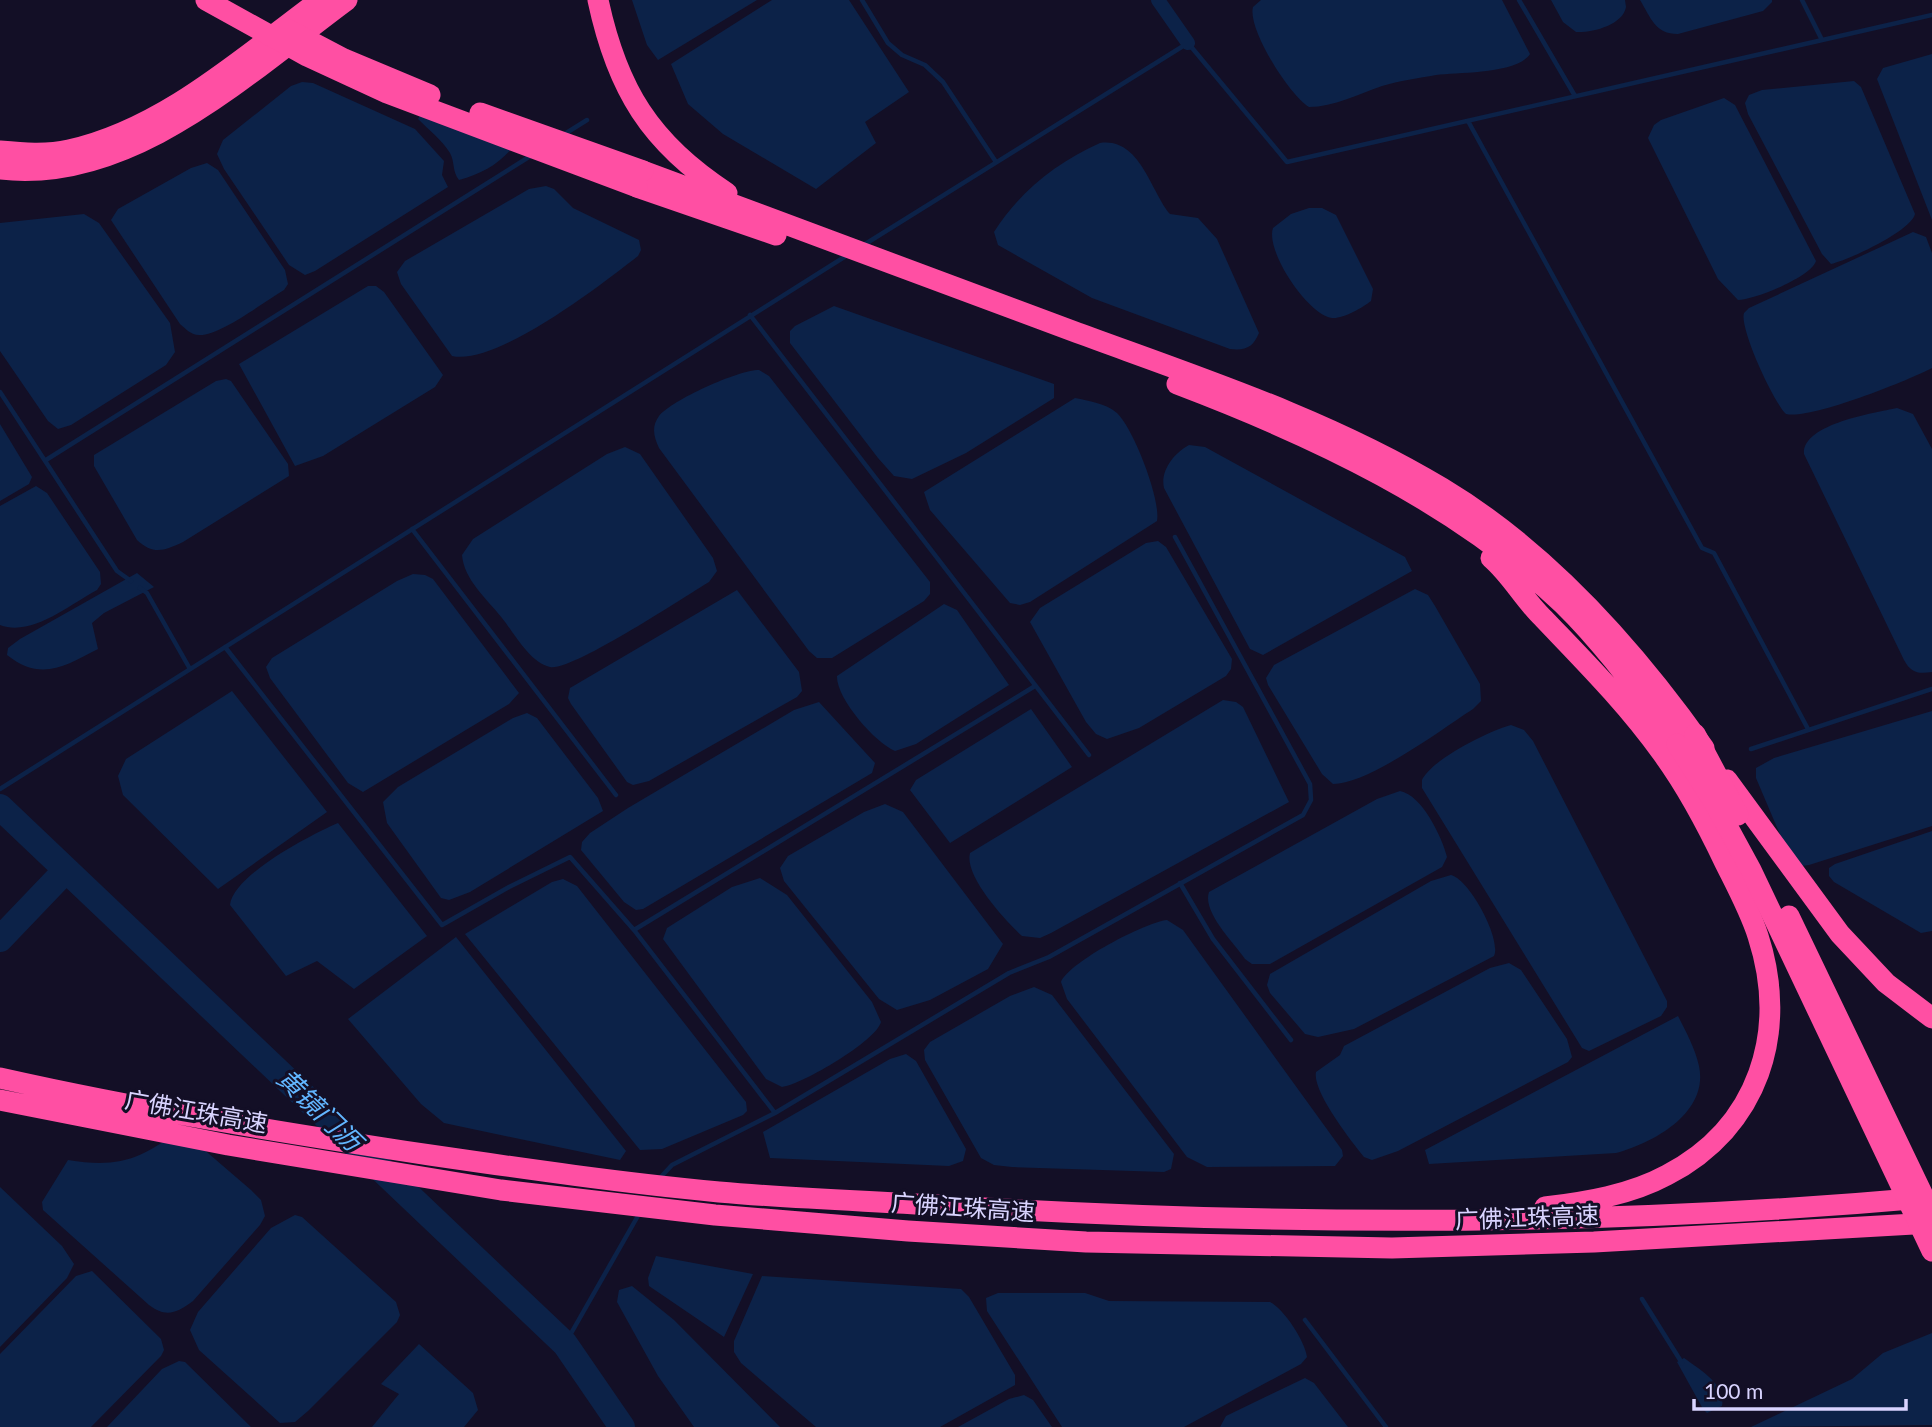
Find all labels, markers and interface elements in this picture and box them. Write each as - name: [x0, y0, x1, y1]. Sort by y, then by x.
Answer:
- water label: 黄镜门沥: [271, 1062, 371, 1160]
- street label: 广佛江珠高速: [123, 1084, 270, 1137]
- street label: 广佛江珠高速: [890, 1187, 1036, 1226]
- street label: 广佛江珠高速: [1454, 1199, 1599, 1234]
- scale bar: [1694, 1368, 1906, 1412]
- text: 100 m: [1704, 1378, 1763, 1403]

